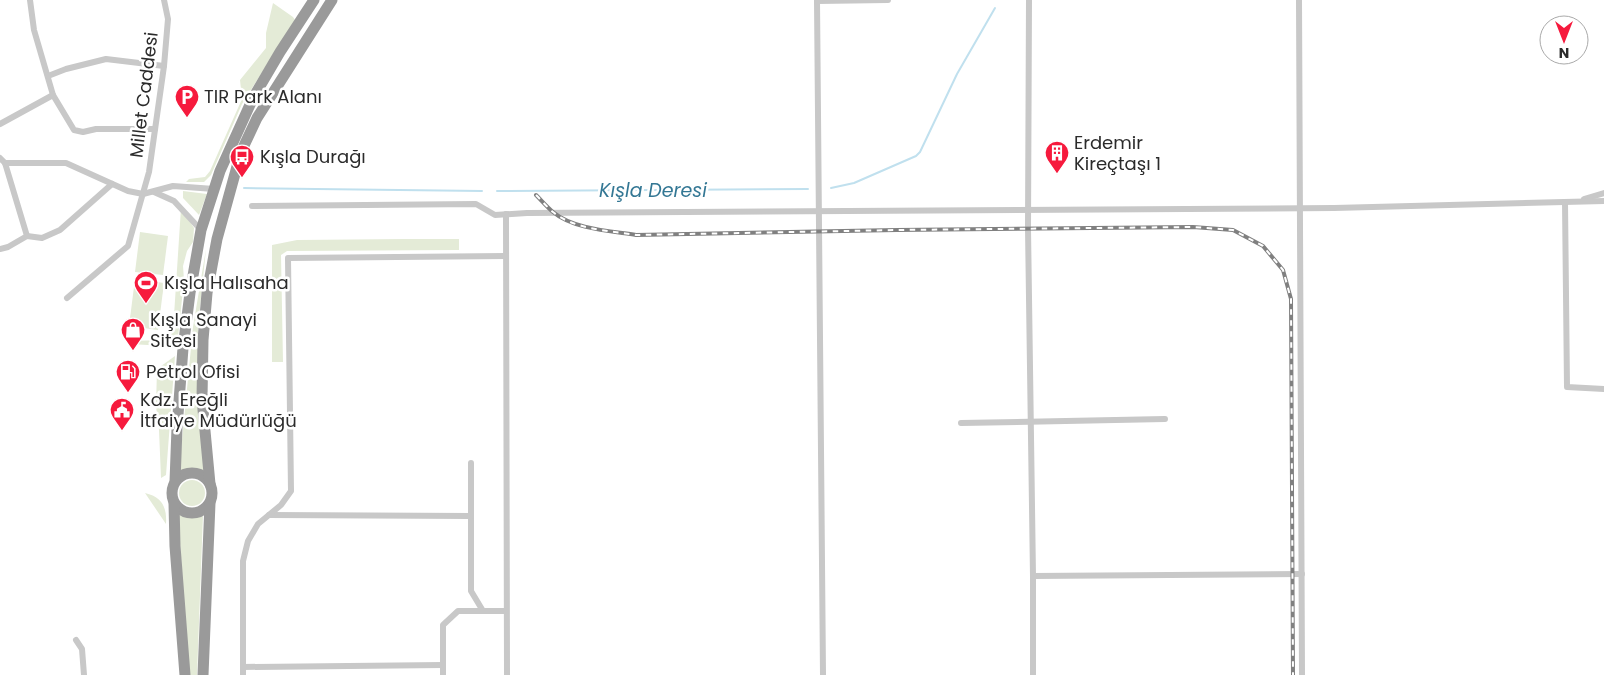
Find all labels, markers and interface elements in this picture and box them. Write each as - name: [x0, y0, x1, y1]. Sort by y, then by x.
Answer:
- north arrow: [1539, 15, 1589, 65]
- street label: Millet Caddesi: [123, 31, 164, 159]
- text: N: [1559, 43, 1569, 63]
- parking icon: TIR Park Alanı: [174, 84, 200, 118]
- place label: TIR Park Alanı: [204, 84, 322, 109]
- place label: Erdemir Kireçtaşı 1: [1074, 130, 1161, 176]
- building icon: Erdemir Kireçtaşı 1: [1044, 140, 1070, 174]
- bus stop icon: Kışla Durağı: [229, 144, 255, 178]
- place label: Kışla Durağı: [260, 144, 366, 169]
- water label: Kışla Deresi: [599, 177, 707, 204]
- sports icon: Kışla Halısaha: [133, 270, 159, 304]
- place label: Kışla Halısaha: [164, 270, 289, 295]
- place label: Kışla Sanayi Sitesi: [150, 307, 257, 353]
- shop icon: Kışla Sanayi Sitesi: [120, 317, 146, 351]
- fuel station icon: Petrol Ofisi: [115, 359, 141, 393]
- place label: Petrol Ofisi: [146, 359, 240, 384]
- place label: Kdz. Ereğli İtfaiye Müdürlüğü: [140, 387, 297, 433]
- public building icon: Kdz. Ereğli İtfaiye Müdürlüğü: [109, 397, 135, 431]

